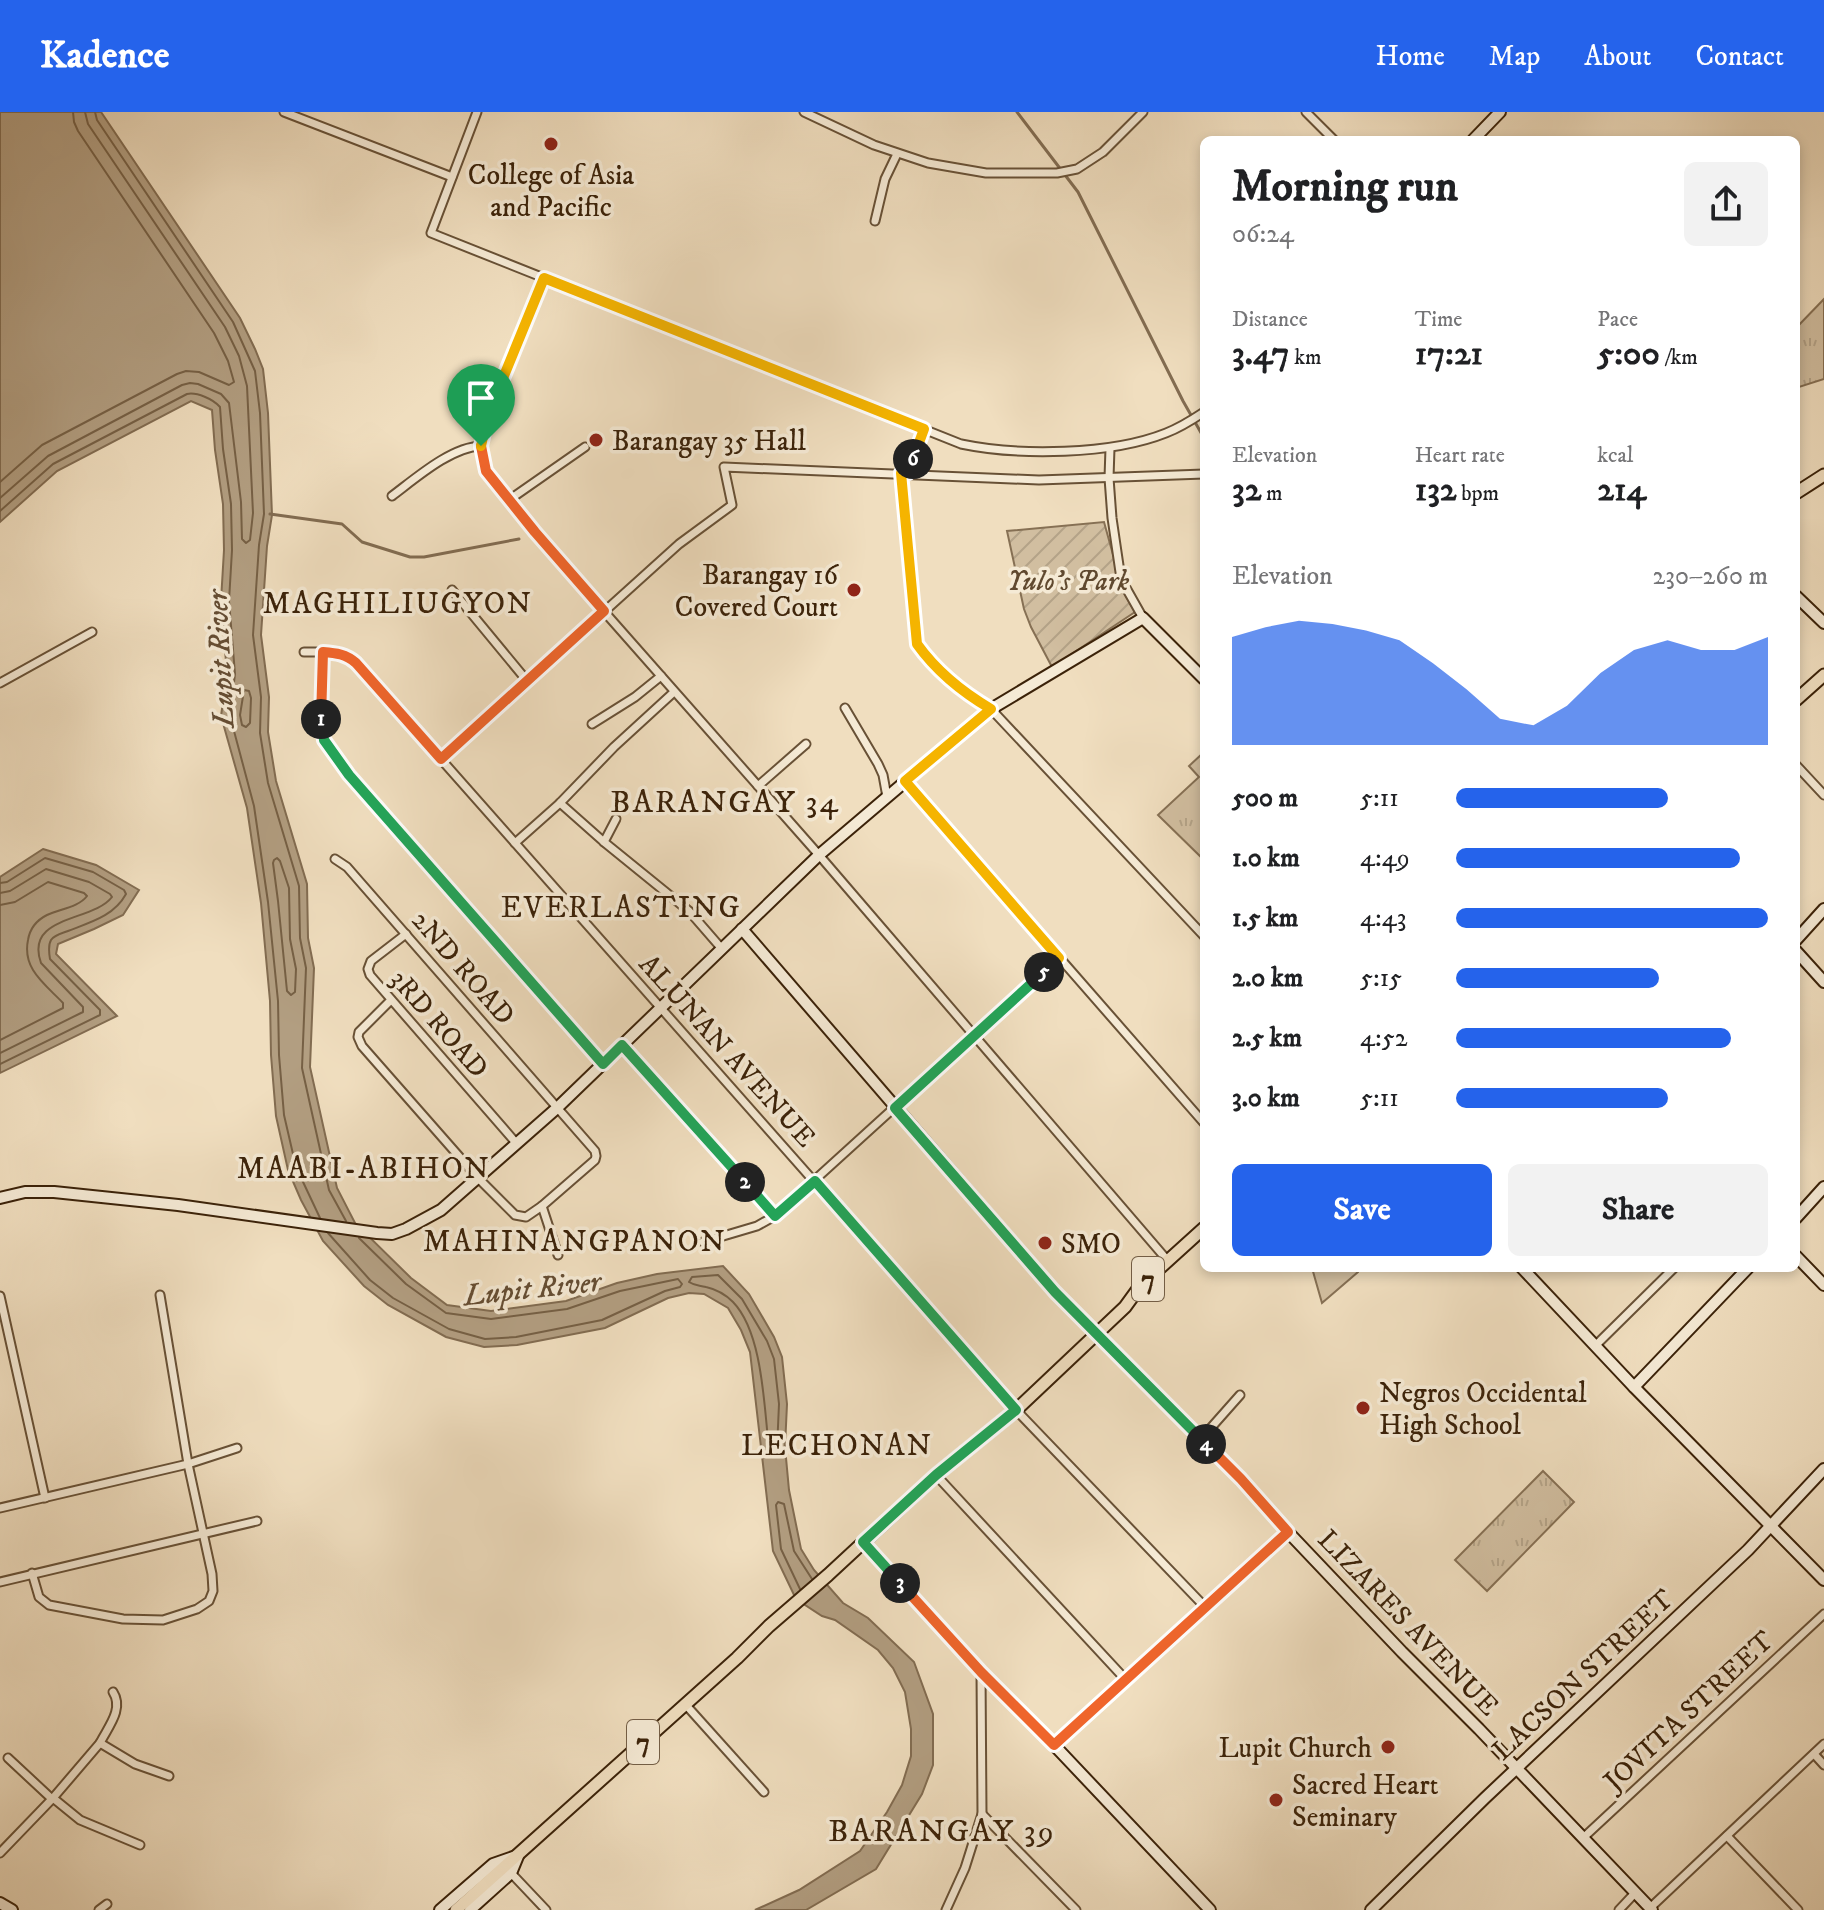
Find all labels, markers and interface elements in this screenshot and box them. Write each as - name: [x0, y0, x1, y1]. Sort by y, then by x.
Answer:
- text: Kadence: [40, 32, 169, 80]
- text: Home: [1376, 39, 1445, 74]
- text: Map: [1489, 39, 1540, 74]
- text: About: [1584, 39, 1651, 74]
- text: Contact: [1695, 39, 1784, 74]
- marker: College of Asia and Pacific: [542, 135, 560, 153]
- place label: College of Asia and Pacific: [468, 158, 634, 225]
- text: Morning run: [1232, 160, 1458, 215]
- button: share: [1684, 162, 1768, 246]
- text: 06:24: [1232, 218, 1294, 251]
- text: Distance: [1232, 306, 1308, 333]
- text: Time: [1415, 306, 1462, 333]
- text: Pace: [1597, 306, 1638, 333]
- text: 3.47: [1232, 333, 1289, 375]
- text: 17:21: [1415, 333, 1483, 375]
- text: 5:00: [1597, 333, 1660, 375]
- text: km: [1289, 344, 1322, 371]
- text: /km: [1660, 344, 1698, 371]
- pin: [447, 364, 515, 446]
- icon: arrive: [459, 376, 503, 420]
- place label: Barangay 35 Hall: [612, 424, 806, 459]
- marker: Barangay 35 Hall: [587, 431, 605, 449]
- pin: 6: [893, 439, 933, 479]
- text: Elevation: [1232, 442, 1317, 469]
- text: Heart rate: [1415, 442, 1505, 469]
- text: kcal: [1597, 442, 1633, 469]
- text: 6: [907, 445, 919, 472]
- text: 32: [1232, 469, 1261, 511]
- text: 132: [1415, 469, 1457, 511]
- text: 214: [1597, 469, 1646, 511]
- text: m: [1261, 480, 1283, 507]
- text: bpm: [1457, 480, 1499, 507]
- place label: Barangay 16 Covered Court: [675, 558, 839, 625]
- text: Elevation: [1232, 560, 1333, 593]
- text: 230–260 m: [1652, 560, 1768, 593]
- park label: Yulo's Park: [1007, 564, 1130, 599]
- marker: Barangay 16 Covered Court: [845, 581, 863, 599]
- district label: MAGHILIUGYON: [263, 586, 533, 623]
- water label: Lupit River: [199, 587, 244, 731]
- pin: 1: [301, 699, 341, 739]
- text: 1: [317, 705, 325, 732]
- text: 500 m: [1232, 782, 1298, 815]
- text: 5:11: [1360, 782, 1399, 815]
- district label: BARANGAY 34: [610, 783, 840, 823]
- text: 1.0 km: [1232, 842, 1300, 875]
- text: 4:49: [1360, 842, 1410, 875]
- district label: EVERLASTING: [501, 890, 741, 927]
- text: 1.5 km: [1232, 902, 1298, 935]
- text: 4:43: [1360, 902, 1406, 935]
- street label: 2ND ROAD: [404, 904, 522, 1032]
- street label: ALUNAN AVENUE: [631, 947, 823, 1155]
- pin: 5: [1024, 952, 1064, 992]
- text: 5: [1039, 958, 1049, 985]
- street label: 3RD ROAD: [382, 962, 496, 1086]
- text: 2.0 km: [1232, 962, 1303, 995]
- text: 5:15: [1360, 962, 1402, 995]
- text: 2.5 km: [1232, 1022, 1302, 1055]
- text: 4:52: [1360, 1022, 1407, 1055]
- text: 3.0 km: [1232, 1082, 1300, 1115]
- text: 5:11: [1360, 1082, 1399, 1115]
- district label: MAABI-ABIHON: [237, 1151, 491, 1188]
- pin: 2: [725, 1162, 765, 1202]
- button: Save: [1232, 1164, 1492, 1256]
- button: Share: [1508, 1164, 1768, 1256]
- text: 2: [740, 1168, 750, 1195]
- district label: MAHINANGPANON: [423, 1224, 727, 1261]
- place label: SMO: [1061, 1227, 1121, 1262]
- marker: SMO: [1036, 1234, 1054, 1252]
- road number: 7: [1132, 1257, 1164, 1301]
- water label: Lupit River: [460, 1264, 605, 1315]
- place label: Negros Occidental High School: [1379, 1376, 1587, 1443]
- marker: Negros Occidental High School: [1354, 1399, 1372, 1417]
- pin: 4: [1186, 1424, 1226, 1464]
- district label: LECHONAN: [741, 1428, 933, 1465]
- text: 4: [1200, 1430, 1212, 1457]
- street label: LIZARES AVENUE: [1310, 1523, 1506, 1724]
- pin: 3: [880, 1563, 920, 1603]
- text: 3: [896, 1569, 904, 1596]
- street label: LACSON STREET: [1485, 1582, 1681, 1768]
- street label: JOVITA STREET: [1595, 1624, 1781, 1801]
- road number: 7: [627, 1720, 659, 1764]
- place label: Lupit Church: [1218, 1731, 1372, 1766]
- marker: Lupit Church: [1379, 1738, 1397, 1756]
- place label: Sacred Heart Seminary: [1292, 1768, 1439, 1835]
- marker: Sacred Heart Seminary: [1267, 1791, 1285, 1809]
- district label: BARANGAY 39: [828, 1812, 1056, 1852]

